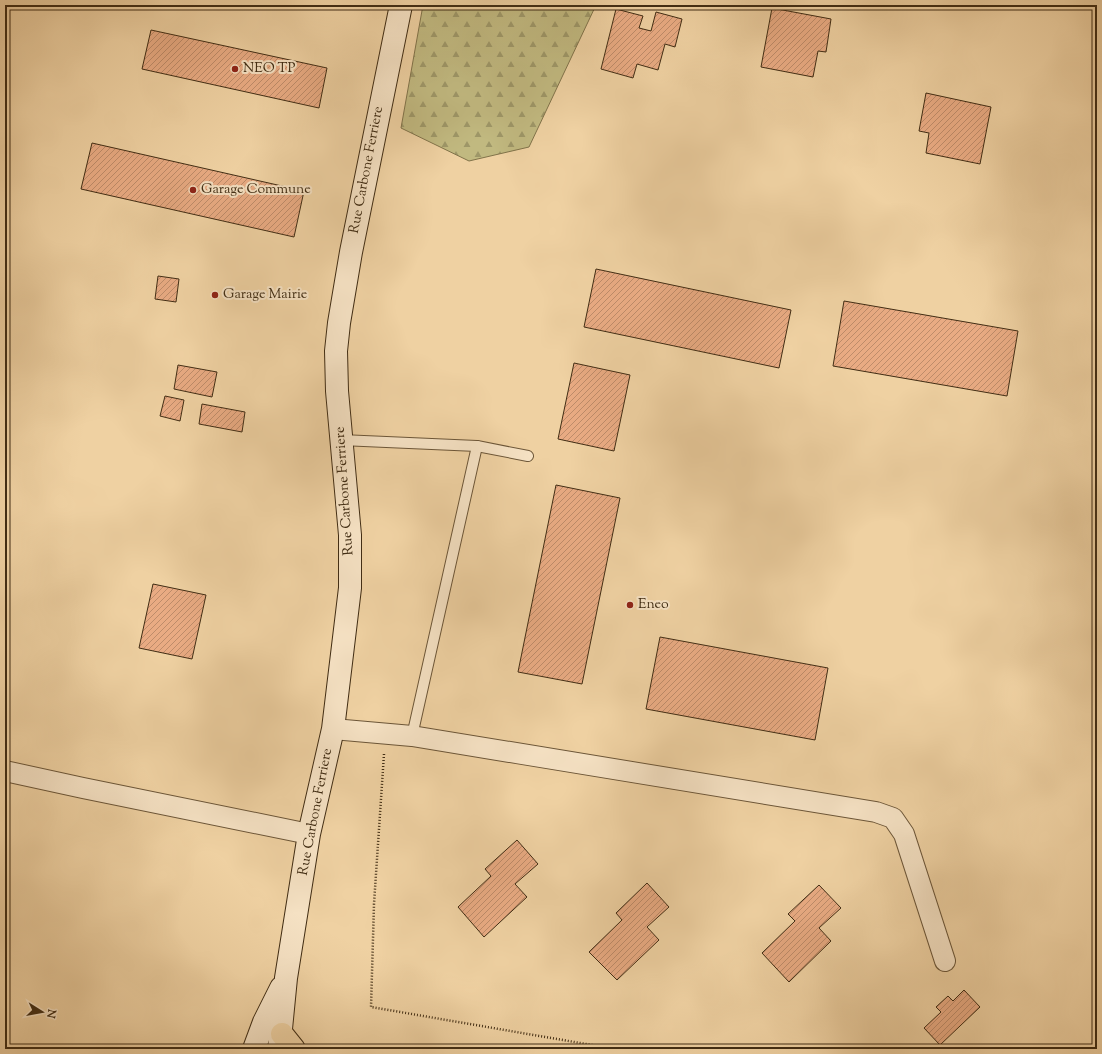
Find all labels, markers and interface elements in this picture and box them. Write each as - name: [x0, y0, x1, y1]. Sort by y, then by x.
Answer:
- place label: NEO TP: [243, 59, 295, 79]
- marker: NEO TP: [230, 64, 240, 74]
- street label: Rue Carbone Ferriere: [345, 105, 389, 235]
- place label: Garage Commune: [201, 180, 311, 200]
- marker: Garage Commune: [188, 185, 198, 195]
- place label: Garage Mairie: [223, 285, 307, 305]
- marker: Garage Mairie: [210, 290, 220, 300]
- street label: Rue Carbone Ferriere: [331, 426, 359, 556]
- place label: Eneo: [638, 595, 669, 615]
- marker: Eneo: [625, 600, 635, 610]
- street label: Rue Carbone Ferriere: [294, 747, 338, 877]
- north arrow: [22, 992, 62, 1032]
- text: N: [42, 1007, 60, 1020]

